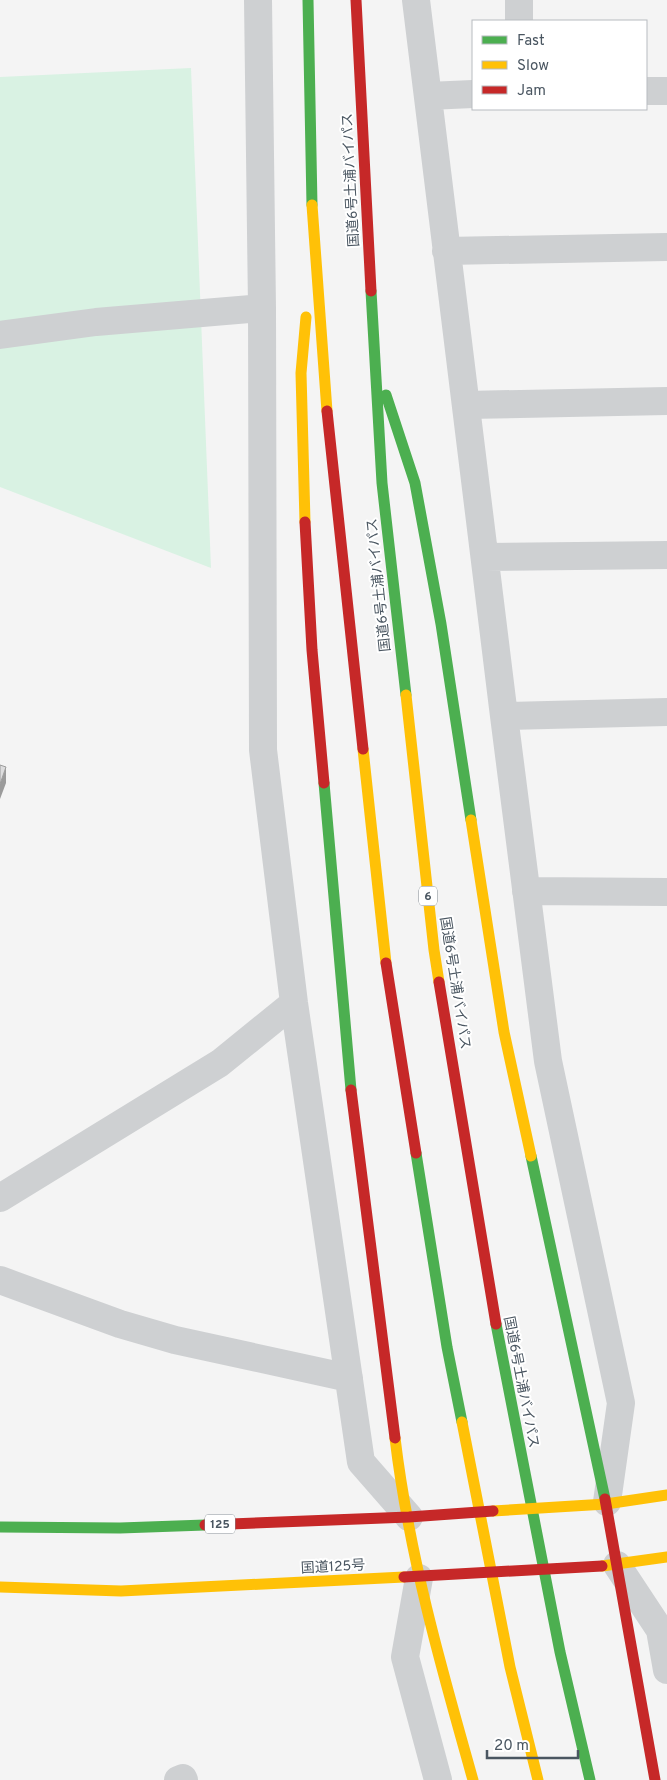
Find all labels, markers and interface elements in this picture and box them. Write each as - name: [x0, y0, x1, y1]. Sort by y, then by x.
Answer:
- legend: [472, 20, 647, 110]
- text: Fast: [517, 32, 545, 51]
- text: Slow: [517, 57, 549, 76]
- text: Jam: [517, 82, 546, 101]
- street label: 国道6号土浦バイパス: [340, 113, 363, 247]
- street label: 国道6号土浦バイパス: [364, 517, 395, 652]
- road number: 6: [419, 886, 437, 906]
- street label: 国道6号土浦バイパス: [436, 916, 473, 1051]
- street label: 国道6号土浦バイパス: [499, 1315, 542, 1450]
- road number: 125: [205, 1515, 235, 1534]
- street label: 国道125号: [300, 1557, 366, 1578]
- scale bar: [487, 1728, 578, 1760]
- text: 20 m: [494, 1737, 529, 1756]

